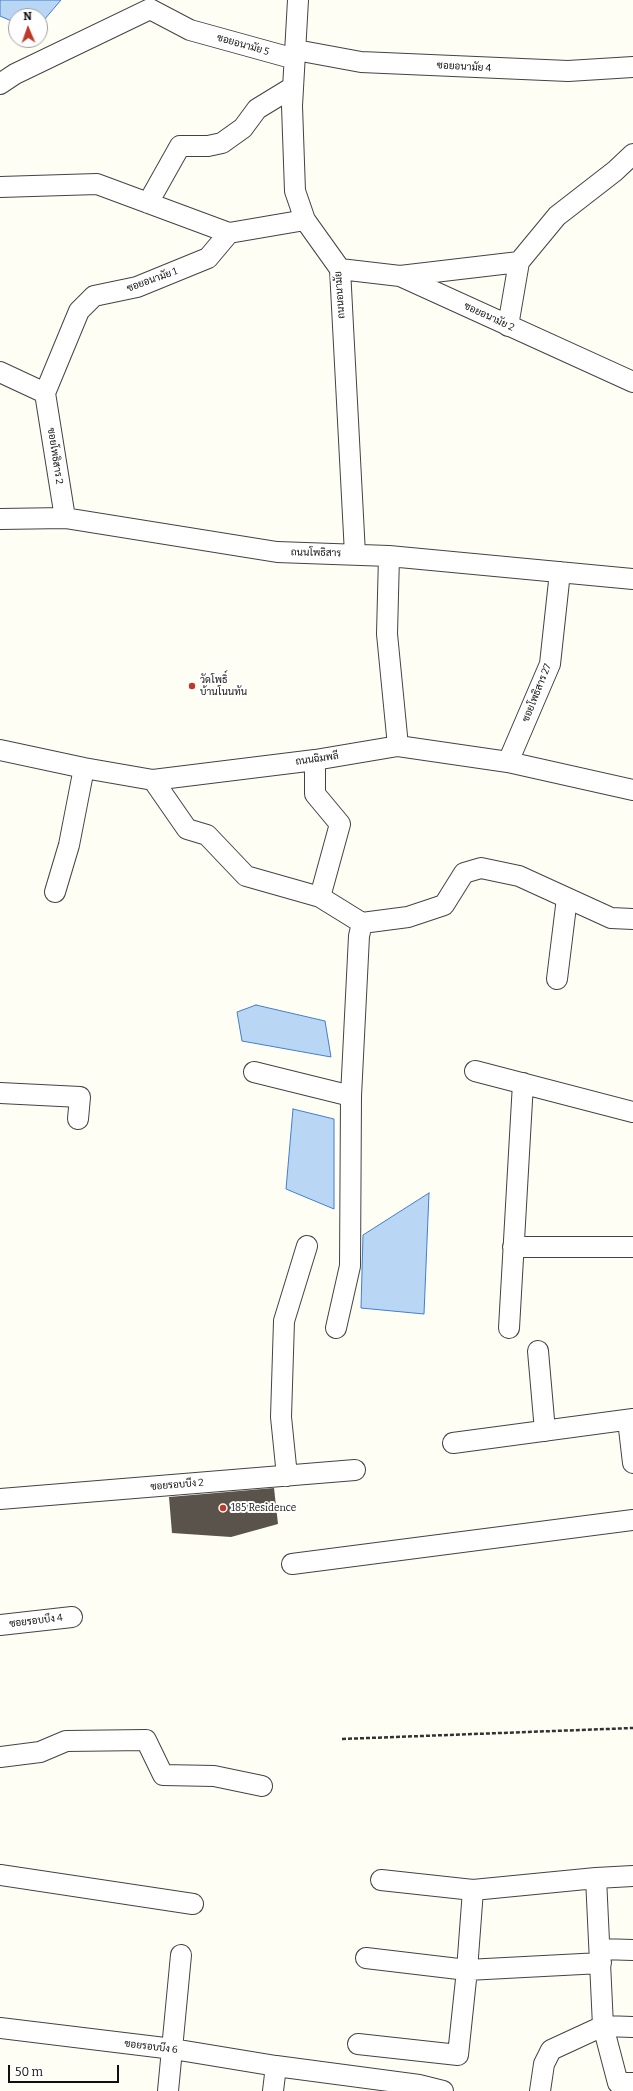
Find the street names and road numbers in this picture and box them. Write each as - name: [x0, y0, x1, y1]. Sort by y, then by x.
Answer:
- street label: ซอยอนามัย 5: [215, 32, 271, 58]
- street label: ซอยอนามัย 4: [436, 60, 492, 74]
- street label: ซอยอนามัย 1: [125, 265, 179, 295]
- street label: ถนนอนามัย: [332, 271, 348, 319]
- street label: ซอยอนามัย 2: [462, 300, 516, 334]
- street label: ซอยโพธิสาร 2: [45, 427, 65, 485]
- street label: ถนนโพธิสาร: [291, 547, 341, 559]
- street label: ซอยโพธิสาร 27: [520, 662, 554, 724]
- street label: ถนนฉิมพลี: [295, 750, 339, 768]
- street label: ซอยรอบบึง 2: [150, 1477, 204, 1493]
- street label: ซอยรอบบึง 4: [9, 1612, 63, 1630]
- street label: ซอยรอบบึง 6: [124, 2038, 178, 2056]

